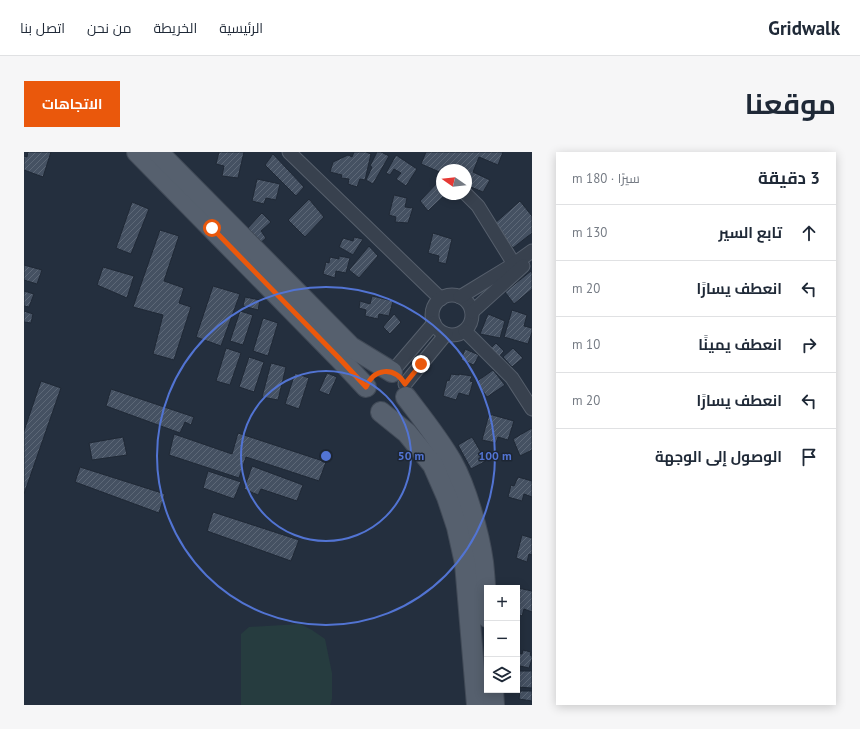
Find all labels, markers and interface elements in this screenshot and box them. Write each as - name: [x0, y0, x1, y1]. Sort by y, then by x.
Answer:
- text: Gridwalk: [768, 16, 840, 40]
- text: اتصل بنا: [20, 19, 65, 37]
- text: من نحن: [87, 19, 131, 37]
- text: الخريطة: [153, 19, 197, 37]
- text: الرئيسية: [219, 19, 263, 37]
- button: الاتجاهات: [24, 81, 120, 127]
- text: موقعنا: [745, 85, 836, 122]
- north arrow: [436, 164, 472, 200]
- text: 3 دقيقة: [758, 167, 820, 189]
- text: سيرًا · 180 m: [572, 170, 640, 187]
- route start: [203, 219, 221, 237]
- icon: ahead: [798, 222, 820, 244]
- text: تابع السير: [719, 223, 782, 242]
- text: 130 m: [572, 224, 607, 241]
- icon: left: [798, 278, 820, 300]
- text: انعطف يسارًا: [696, 279, 782, 298]
- text: 20 m: [572, 280, 600, 297]
- icon: right: [798, 334, 820, 356]
- text: انعطف يمينًا: [698, 335, 782, 354]
- text: 10 m: [572, 336, 600, 353]
- route end: [412, 355, 430, 373]
- icon: left: [798, 390, 820, 412]
- text: انعطف يسارًا: [696, 391, 782, 410]
- text: 20 m: [572, 392, 600, 409]
- icon: arrive: [798, 446, 820, 468]
- text: الوصول إلى الوجهة: [655, 447, 782, 466]
- text: 50 m: [398, 448, 424, 463]
- text: 100 m: [478, 448, 512, 463]
- centre of rings: [319, 449, 333, 463]
- map controls: [484, 585, 520, 693]
- button: +: [484, 585, 520, 621]
- button: −: [484, 621, 520, 657]
- button: layers: [484, 657, 520, 693]

